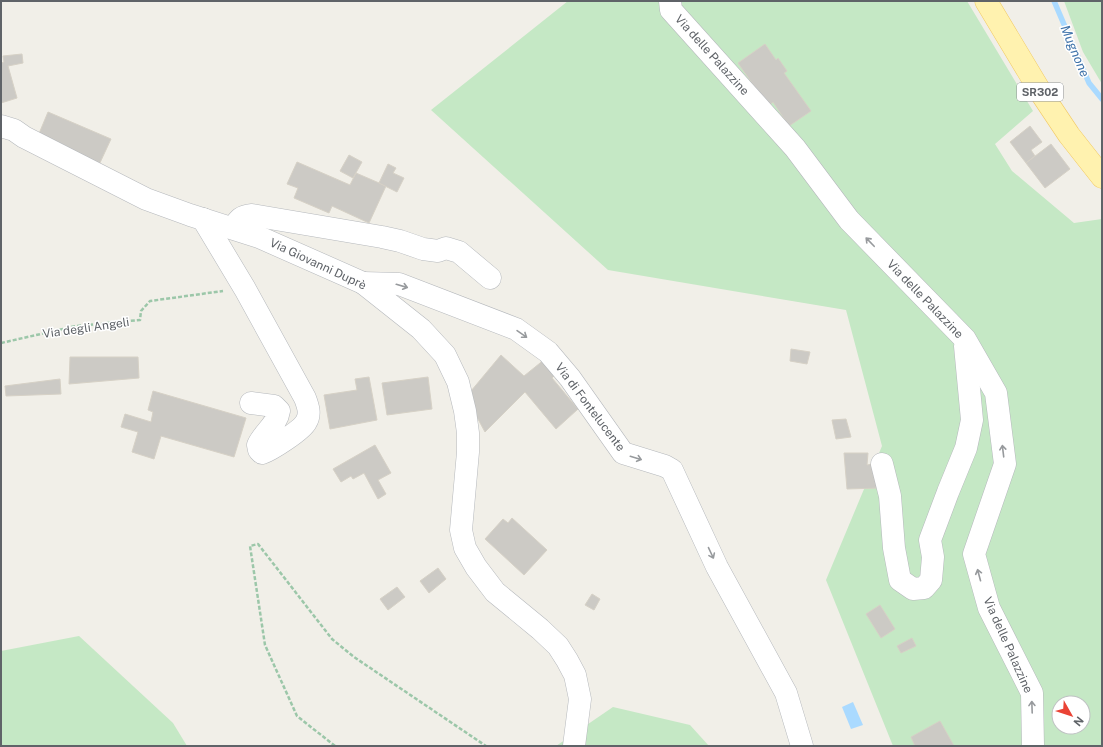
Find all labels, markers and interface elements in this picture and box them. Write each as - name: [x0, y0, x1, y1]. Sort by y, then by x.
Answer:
- street label: Via delle Palazzine: [672, 12, 752, 98]
- water label: Mugnone: [1057, 23, 1093, 79]
- road number: SR302: [1017, 83, 1063, 101]
- street label: Via Giovanni Duprè: [267, 235, 369, 293]
- one-way arrow: [865, 237, 875, 247]
- street label: Via delle Palazzine: [884, 257, 966, 341]
- one-way arrow: [395, 283, 408, 290]
- street label: Via degli Angeli: [42, 315, 130, 341]
- one-way arrow: [516, 330, 527, 338]
- street label: Via di Fontelucente: [552, 360, 628, 454]
- one-way arrow: [999, 444, 1007, 457]
- one-way arrow: [630, 455, 643, 462]
- one-way arrow: [708, 547, 715, 559]
- one-way arrow: [975, 568, 983, 581]
- street label: Via delle Palazzine: [981, 595, 1036, 695]
- north arrow: [1051, 695, 1091, 735]
- one-way arrow: [1028, 701, 1036, 714]
- text: N: [1071, 714, 1086, 728]

